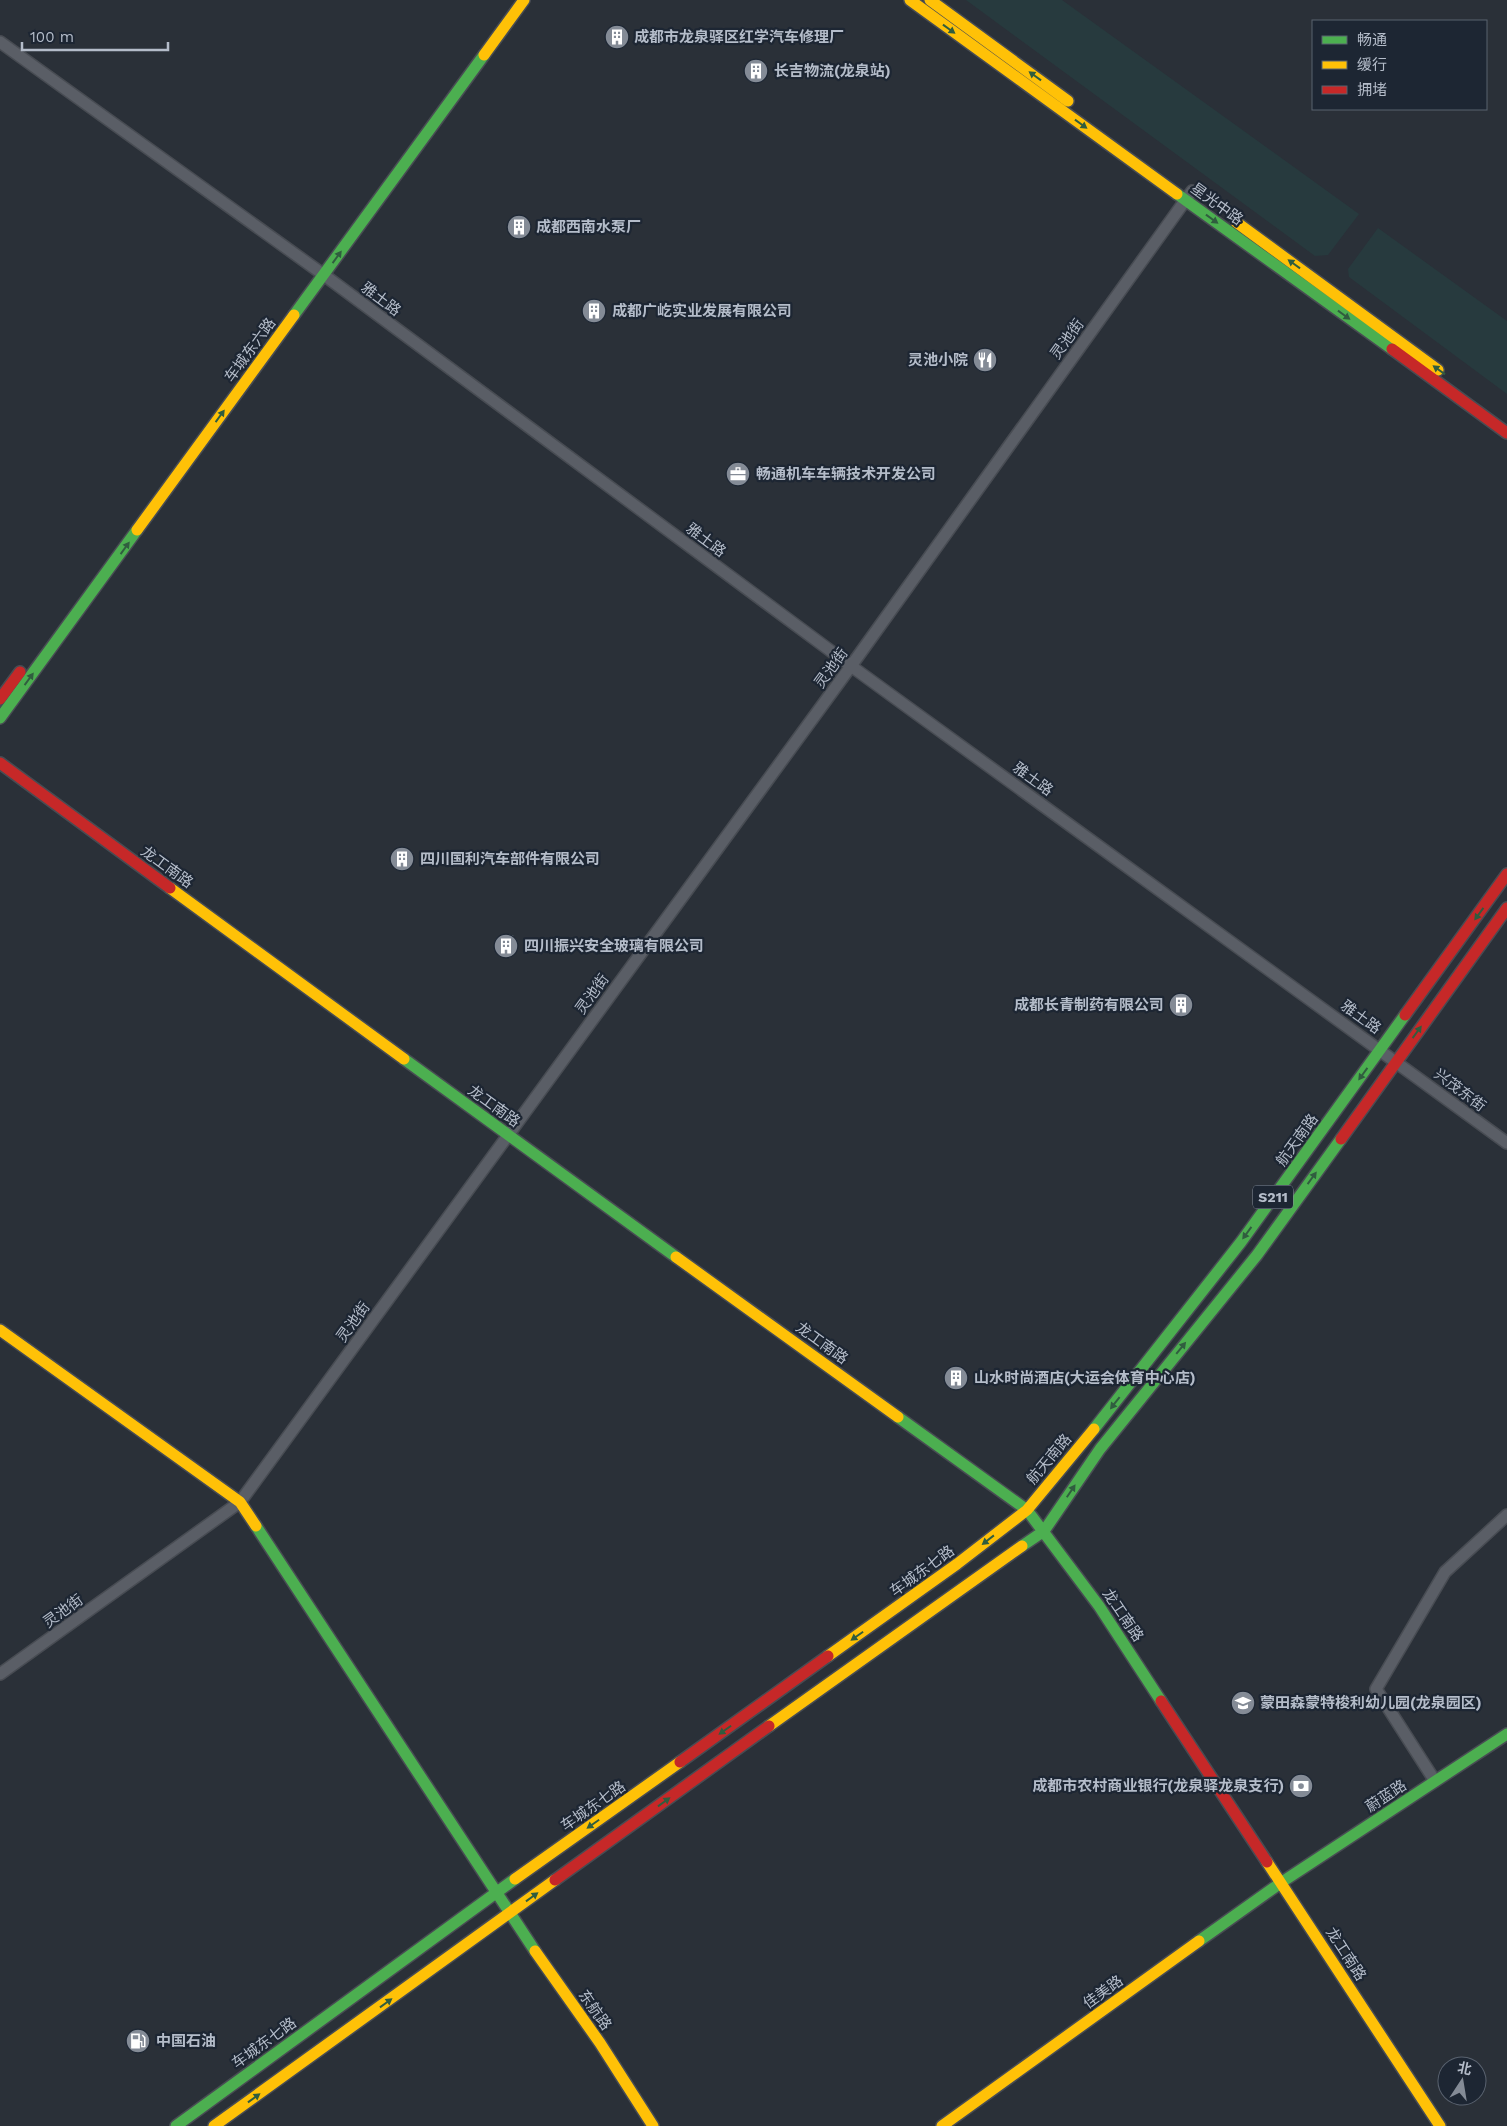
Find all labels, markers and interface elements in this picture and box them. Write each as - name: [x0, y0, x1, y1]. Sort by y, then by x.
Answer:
- scale bar: [22, 20, 169, 52]
- legend: [1312, 20, 1487, 110]
- one-way arrow: [942, 23, 955, 34]
- building icon: 成都市龙泉驿区红学汽车修理厂: [604, 24, 630, 50]
- text: 100 m: [30, 28, 74, 46]
- place label: 成都市龙泉驿区红学汽车修理厂: [634, 28, 844, 46]
- text: 畅通: [1357, 31, 1387, 49]
- text: 缓行: [1357, 56, 1387, 74]
- building icon: 长吉物流(龙泉站): [743, 58, 769, 84]
- place label: 长吉物流(龙泉站): [774, 62, 891, 80]
- one-way arrow: [1029, 71, 1042, 82]
- text: 拥堵: [1357, 81, 1387, 99]
- one-way arrow: [1074, 119, 1088, 129]
- street label: 星光中路: [1187, 179, 1247, 229]
- building icon: 成都西南水泵厂: [506, 214, 532, 240]
- one-way arrow: [1205, 214, 1219, 224]
- place label: 成都西南水泵厂: [536, 218, 641, 236]
- one-way arrow: [332, 250, 342, 264]
- one-way arrow: [1287, 259, 1301, 269]
- street label: 雅土路: [358, 278, 404, 320]
- building icon: 成都广屹实业发展有限公司: [581, 298, 607, 324]
- place label: 成都广屹实业发展有限公司: [612, 302, 792, 320]
- one-way arrow: [1337, 310, 1351, 320]
- street label: 车城东六路: [221, 314, 279, 386]
- street label: 灵池街: [1046, 316, 1088, 362]
- restaurant icon: 灵池小院: [972, 347, 998, 373]
- place label: 灵池小院: [908, 351, 968, 369]
- one-way arrow: [1432, 365, 1446, 375]
- one-way arrow: [215, 410, 226, 423]
- office icon: 畅通机车车辆技术开发公司: [725, 461, 751, 487]
- place label: 畅通机车车辆技术开发公司: [756, 465, 936, 483]
- street label: 雅土路: [683, 519, 729, 561]
- one-way arrow: [119, 542, 130, 555]
- street label: 灵池街: [810, 645, 852, 691]
- one-way arrow: [24, 672, 34, 686]
- street label: 雅土路: [1010, 758, 1056, 800]
- street label: 龙工南路: [137, 842, 197, 892]
- building icon: 四川国利汽车部件有限公司: [389, 846, 415, 872]
- place label: 四川国利汽车部件有限公司: [420, 850, 600, 868]
- one-way arrow: [1474, 907, 1484, 921]
- building icon: 四川振兴安全玻璃有限公司: [493, 933, 519, 959]
- place label: 四川振兴安全玻璃有限公司: [524, 937, 704, 955]
- street label: 灵池街: [571, 971, 613, 1017]
- building icon: 成都长青制药有限公司: [1168, 992, 1194, 1018]
- place label: 成都长青制药有限公司: [1014, 996, 1164, 1014]
- street label: 雅土路: [1338, 996, 1384, 1038]
- one-way arrow: [1412, 1025, 1422, 1039]
- street label: 兴茂东街: [1431, 1065, 1489, 1115]
- one-way arrow: [1358, 1067, 1368, 1081]
- street label: 龙工南路: [464, 1081, 524, 1131]
- street label: 航天南路: [1272, 1110, 1322, 1170]
- one-way arrow: [1307, 1171, 1317, 1185]
- road number: S211: [1253, 1186, 1293, 1208]
- one-way arrow: [1242, 1226, 1252, 1240]
- street label: 灵池街: [332, 1299, 374, 1345]
- street label: 龙工南路: [792, 1318, 852, 1368]
- one-way arrow: [1176, 1342, 1187, 1355]
- building icon: 山水时尚酒店(大运会体育中心店): [943, 1365, 969, 1391]
- place label: 山水时尚酒店(大运会体育中心店): [974, 1369, 1196, 1387]
- one-way arrow: [1109, 1396, 1120, 1409]
- street label: 航天南路: [1023, 1430, 1075, 1488]
- one-way arrow: [1067, 1484, 1076, 1498]
- one-way arrow: [982, 1534, 995, 1545]
- street label: 车城东七路: [886, 1542, 958, 1600]
- street label: 龙工南路: [1099, 1585, 1147, 1645]
- street label: 灵池街: [40, 1590, 86, 1632]
- one-way arrow: [850, 1631, 864, 1641]
- school or university icon: 蒙田森蒙特梭利幼儿园(龙泉园区): [1230, 1690, 1256, 1716]
- place label: 蒙田森蒙特梭利幼儿园(龙泉园区): [1260, 1694, 1482, 1712]
- one-way arrow: [718, 1725, 732, 1735]
- bank icon: 成都市农村商业银行(龙泉驿龙泉支行): [1288, 1773, 1314, 1799]
- street label: 蔚蓝路: [1362, 1776, 1410, 1816]
- street label: 车城东七路: [557, 1777, 629, 1835]
- place label: 成都市农村商业银行(龙泉驿龙泉支行): [1032, 1777, 1284, 1795]
- one-way arrow: [657, 1797, 671, 1807]
- one-way arrow: [586, 1819, 599, 1829]
- one-way arrow: [525, 1892, 538, 1903]
- street label: 龙工南路: [1322, 1924, 1370, 1984]
- street label: 佳美路: [1080, 1971, 1126, 2013]
- street label: 东航路: [575, 1986, 615, 2034]
- one-way arrow: [379, 1997, 392, 2008]
- street label: 车城东七路: [228, 2014, 300, 2072]
- fuel station icon: 中国石油: [125, 2028, 151, 2054]
- place label: 中国石油: [156, 2032, 216, 2050]
- north arrow: [1437, 2056, 1487, 2106]
- text: 北: [1456, 2059, 1473, 2078]
- one-way arrow: [247, 2092, 260, 2103]

